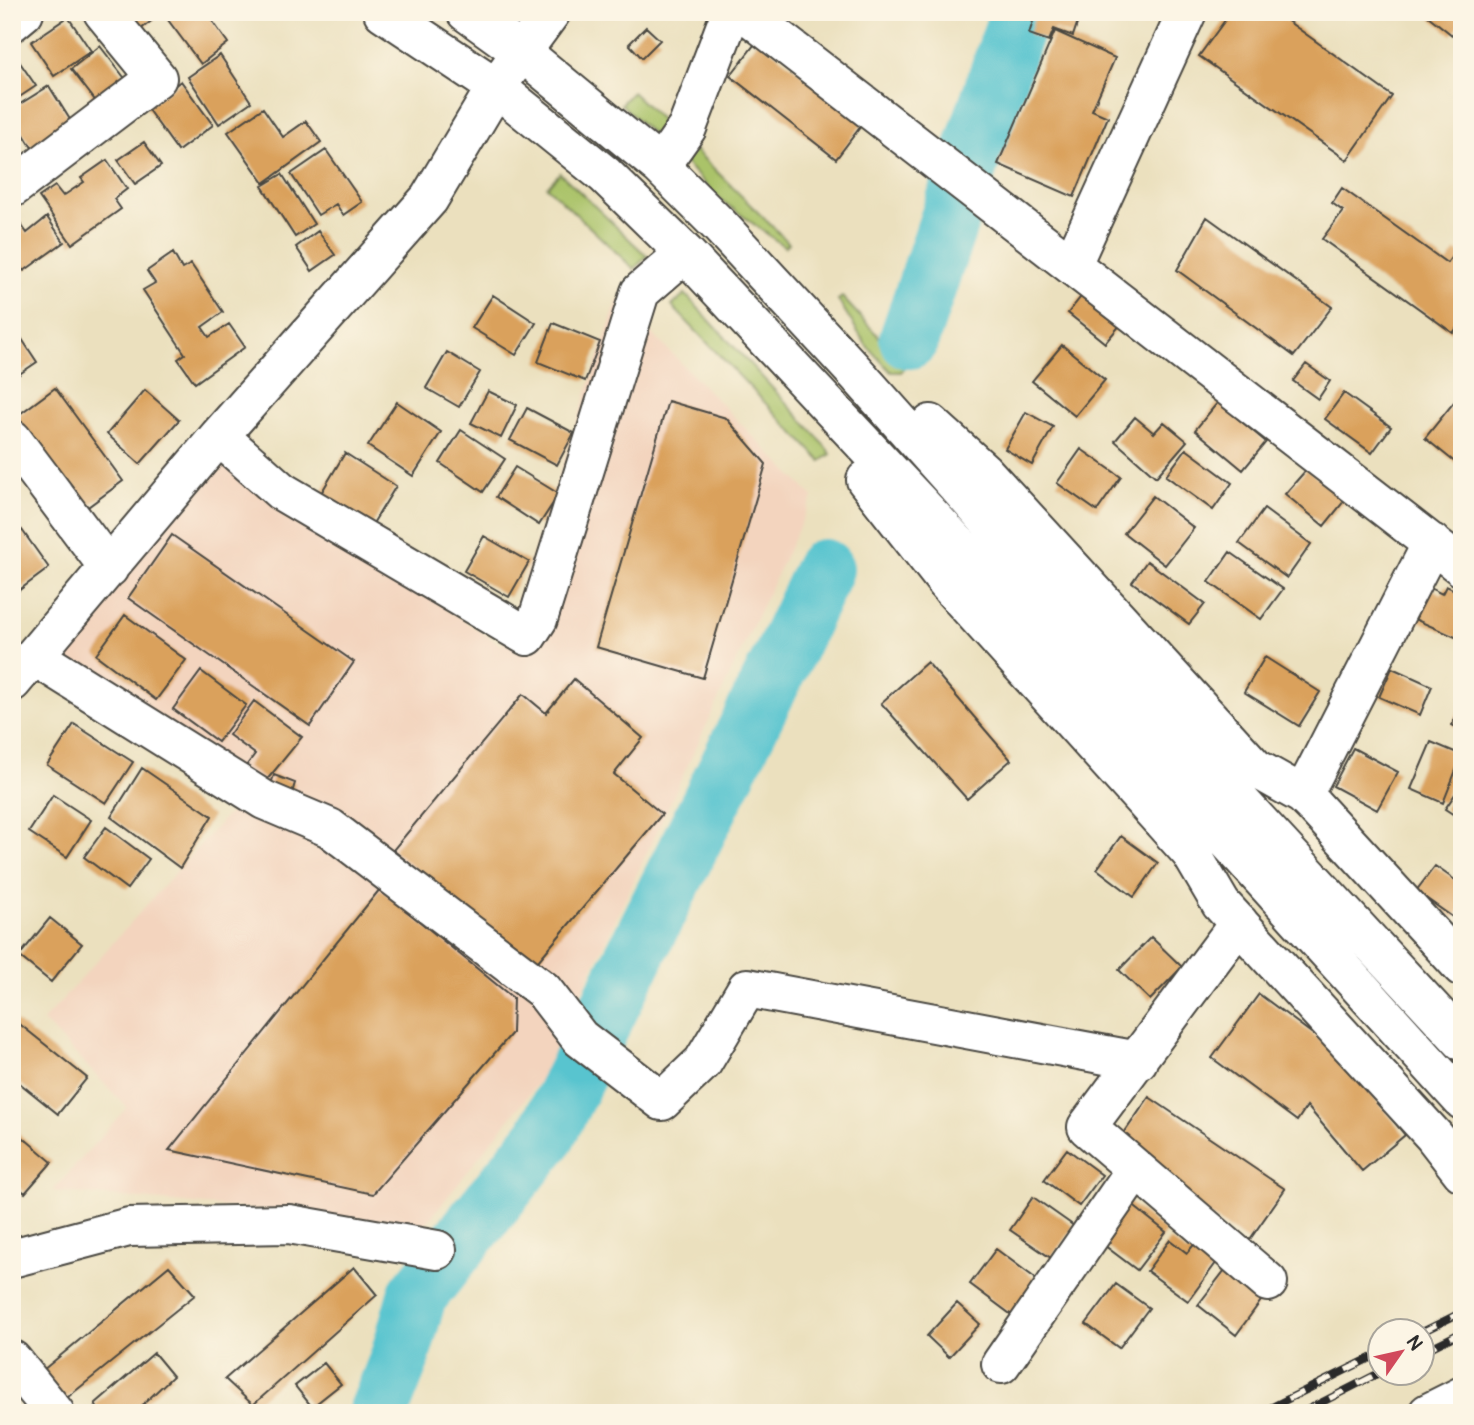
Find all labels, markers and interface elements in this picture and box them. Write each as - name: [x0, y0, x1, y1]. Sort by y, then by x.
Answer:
- north arrow: [1366, 1316, 1436, 1386]
- text: N: [1401, 1331, 1428, 1355]

